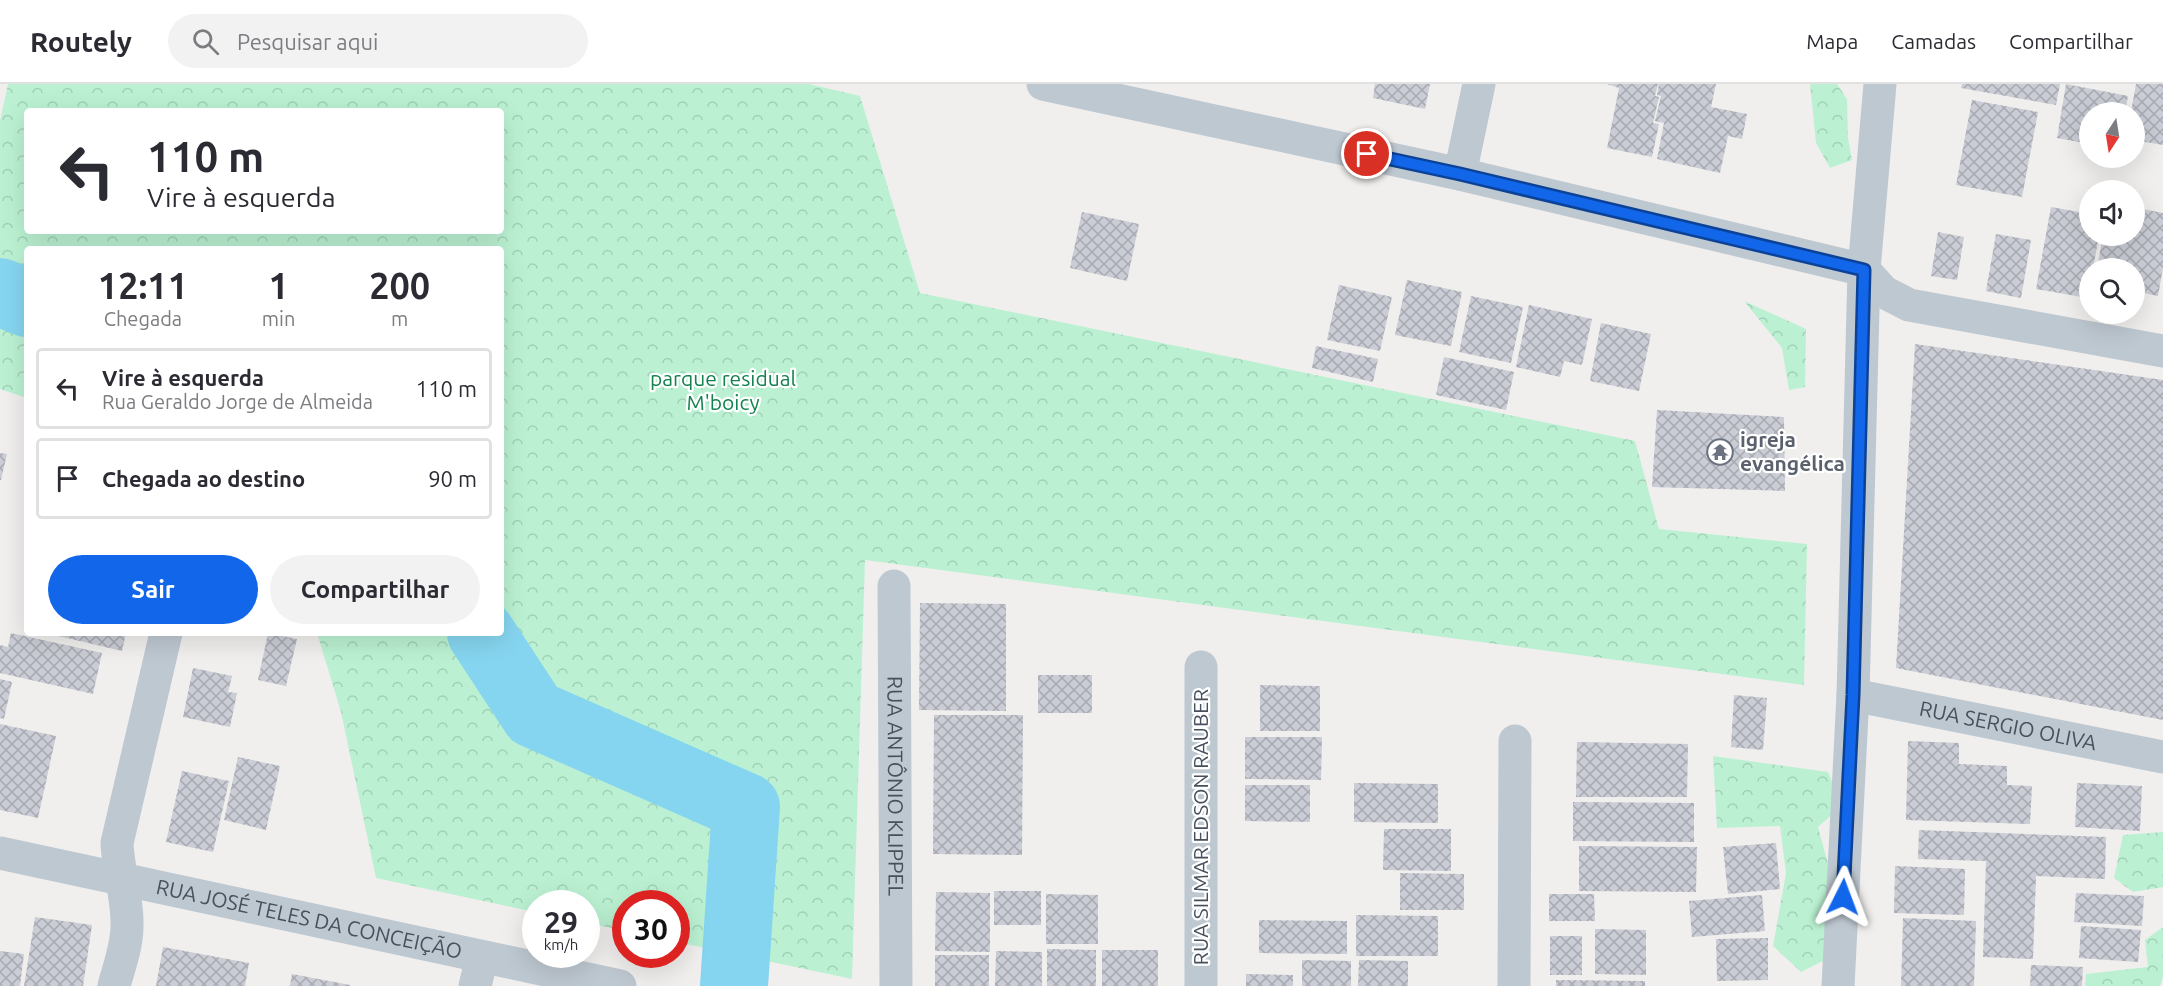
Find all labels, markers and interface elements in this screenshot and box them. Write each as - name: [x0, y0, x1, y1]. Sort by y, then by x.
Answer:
- search box: [168, 14, 588, 68]
- icon: search: [189, 25, 222, 58]
- text: Routely: [30, 26, 132, 57]
- text: Pesquisar aqui: [237, 29, 378, 54]
- text: Mapa: [1806, 29, 1858, 53]
- text: Camadas: [1891, 29, 1976, 53]
- text: Compartilhar: [2009, 29, 2133, 53]
- north arrow: [2079, 102, 2145, 168]
- map controls: [2079, 102, 2145, 324]
- pin: [1341, 128, 1392, 179]
- icon: left: [48, 132, 126, 210]
- text: 110 m: [147, 133, 264, 180]
- icon: arrive: [1350, 137, 1383, 170]
- button: sound: [2079, 180, 2145, 246]
- text: Vire à esquerda: [147, 182, 336, 212]
- button: search: [2079, 258, 2145, 324]
- text: 12:11: [98, 265, 188, 306]
- text: 1: [268, 265, 289, 306]
- text: 200: [369, 265, 430, 306]
- text: Chegada: [104, 307, 182, 330]
- text: min: [262, 307, 295, 330]
- text: m: [391, 307, 408, 330]
- text: Vire à esquerda: [102, 365, 264, 390]
- park label: parque residual M'boicy: [650, 366, 796, 414]
- icon: left: [51, 372, 84, 405]
- text: 110 m: [416, 376, 477, 401]
- text: Rua Geraldo Jorge de Almeida: [102, 390, 373, 413]
- place label: igreja evangélica: [1740, 427, 1845, 475]
- temple icon: igreja evangélica: [1705, 437, 1735, 467]
- icon: arrive: [51, 462, 84, 495]
- text: Chegada ao destino: [102, 466, 305, 491]
- text: 90 m: [428, 466, 477, 491]
- button: Sair: [48, 555, 258, 624]
- button: Compartilhar: [270, 555, 480, 624]
- street label: RUA ANTÔNIO KLIPPEL: [883, 676, 909, 896]
- street label: RUA SILMAR EDSON RAUBER: [1188, 689, 1212, 965]
- street label: RUA SERGIO OLIVA: [1917, 696, 2099, 755]
- position arrow: [1811, 865, 1875, 929]
- street label: RUA JOSÉ TELES DA CONCEIÇÃO: [154, 874, 464, 963]
- speed limit sign: 30: [612, 890, 690, 968]
- text: 29: [544, 905, 578, 939]
- text: km/h: [544, 936, 578, 953]

